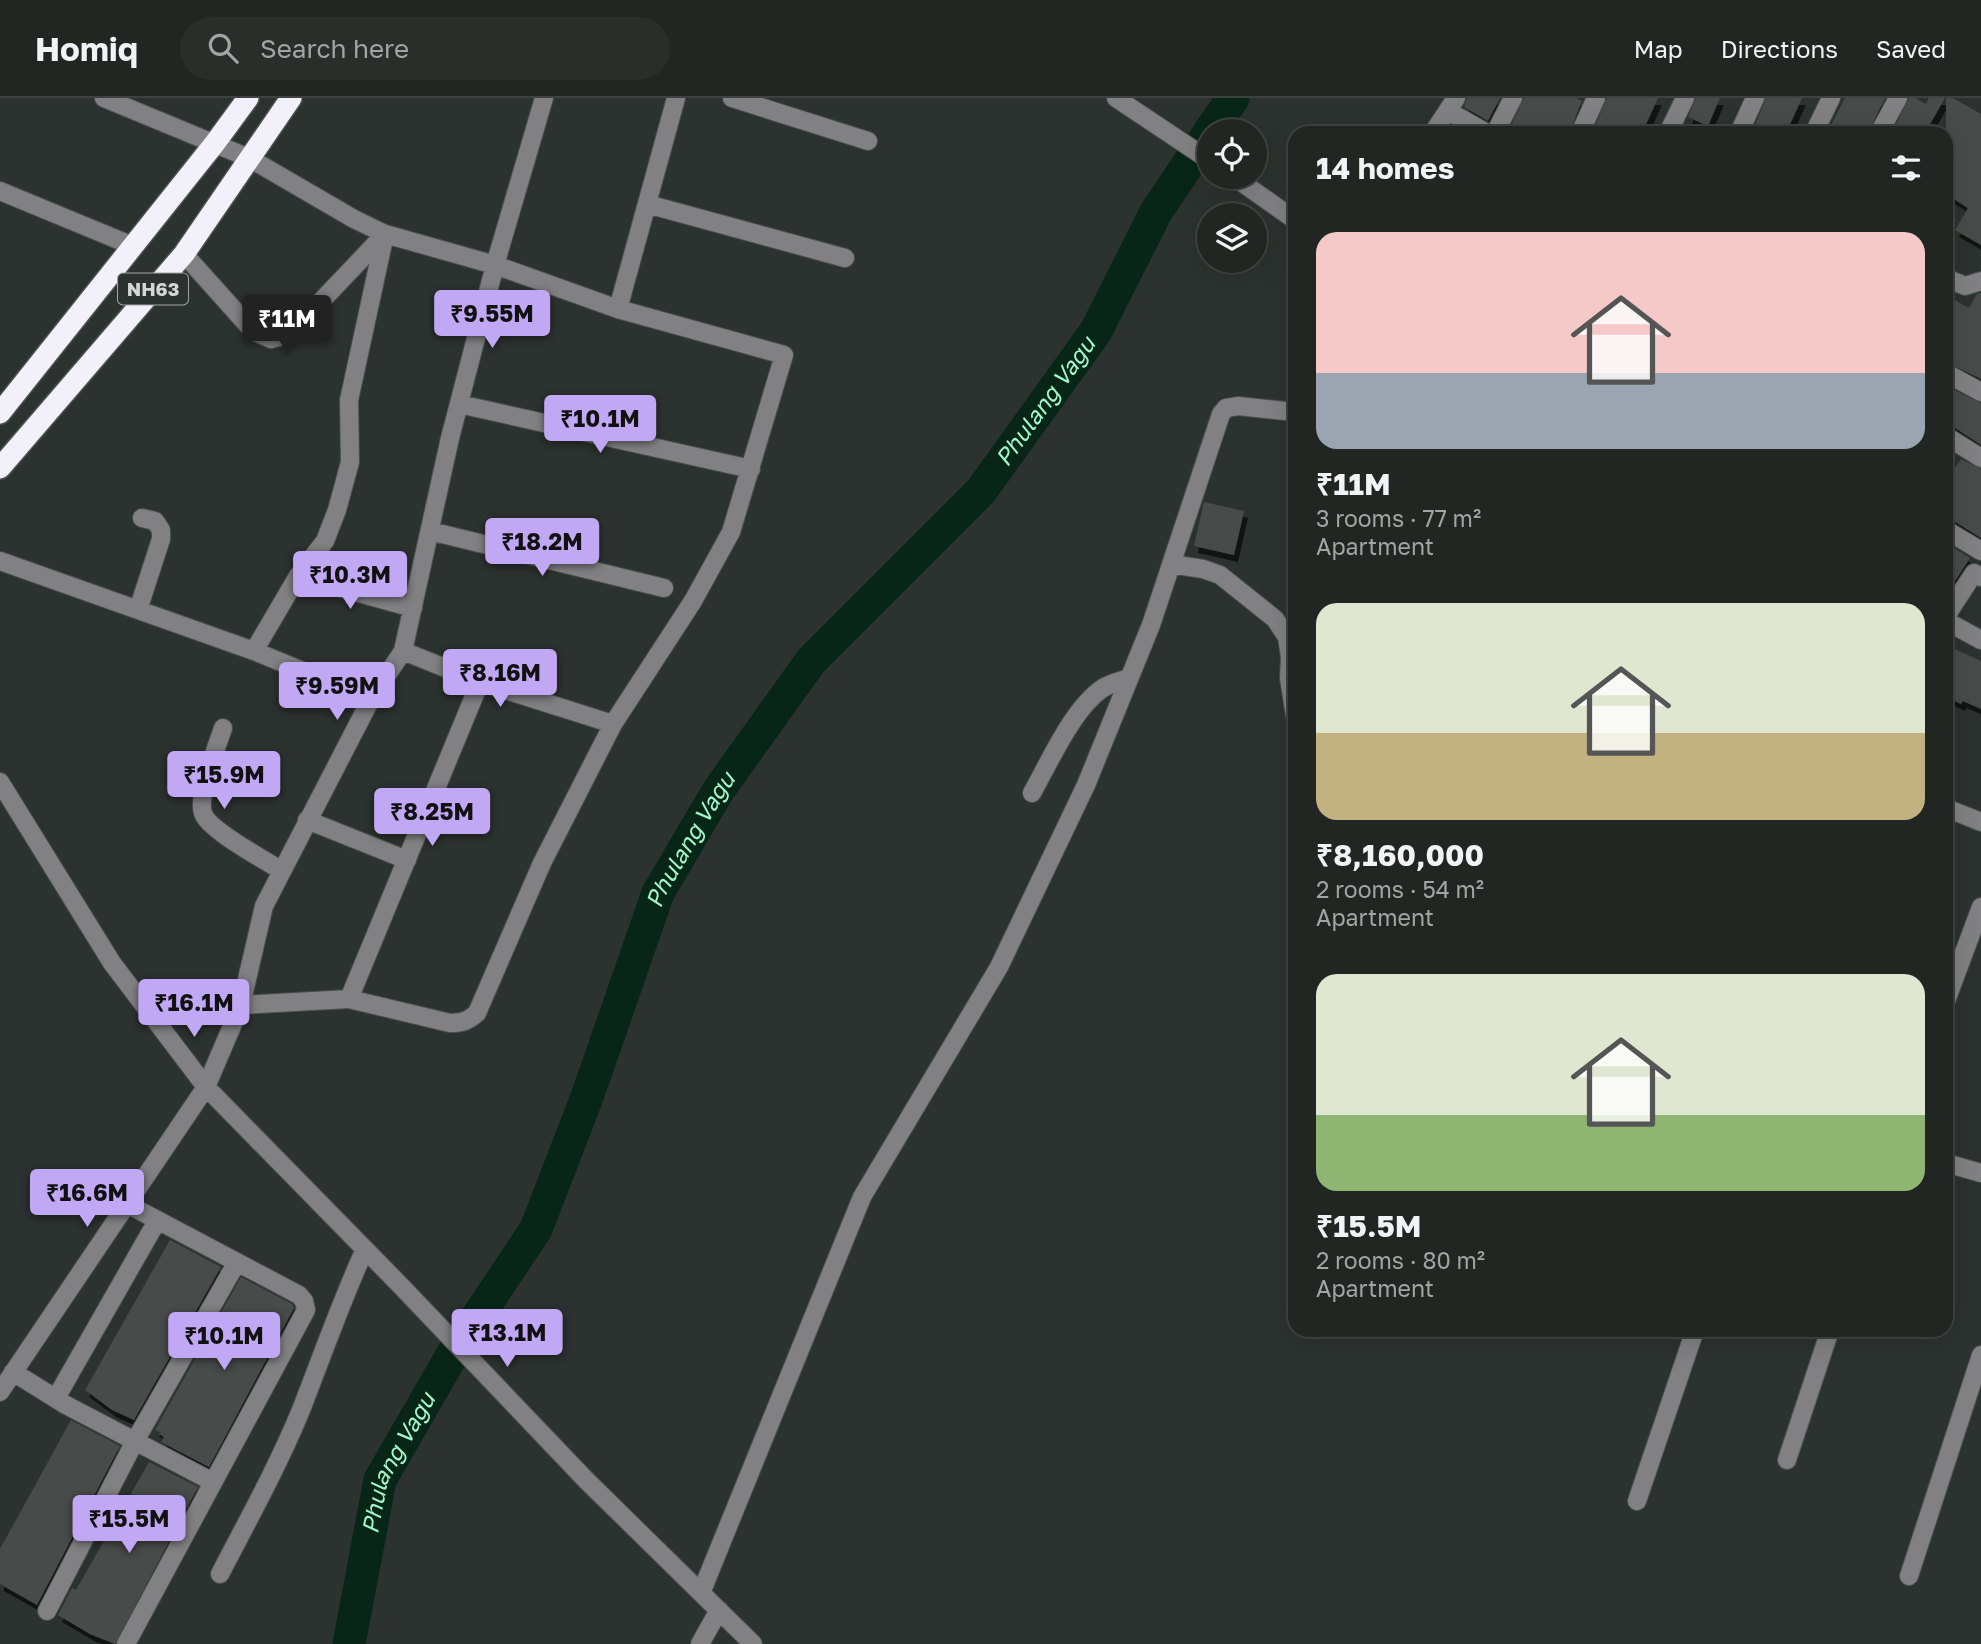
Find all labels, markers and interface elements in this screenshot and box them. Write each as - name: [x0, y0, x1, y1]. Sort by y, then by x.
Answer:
- search box: [180, 17, 670, 80]
- text: Homiq: [35, 29, 138, 68]
- icon: search: [204, 29, 242, 67]
- text: Search here: [260, 33, 409, 64]
- text: Map: [1634, 34, 1683, 63]
- text: Directions: [1721, 34, 1838, 63]
- text: Saved: [1876, 34, 1946, 63]
- map controls: [1197, 119, 1267, 273]
- button: locate: [1197, 119, 1267, 189]
- icon: filters: [1887, 149, 1925, 187]
- text: 14 homes: [1316, 150, 1455, 186]
- button: layers: [1197, 203, 1267, 273]
- road number: NH63: [118, 274, 188, 304]
- icon: home: [1558, 277, 1684, 403]
- pin: ₹9.55M: [435, 290, 549, 350]
- pin: ₹11M: [246, 296, 328, 355]
- text: ₹9.55M: [450, 299, 534, 327]
- text: ₹11M: [258, 304, 316, 332]
- water label: Phulang Vagu: [989, 329, 1102, 471]
- pin: ₹10.1M: [543, 396, 657, 455]
- text: ₹10.1M: [560, 404, 640, 432]
- text: ₹11M: [1316, 466, 1391, 502]
- text: 3 rooms · 77 m²: [1316, 504, 1481, 532]
- pin: ₹18.2M: [485, 518, 599, 578]
- text: ₹18.2M: [501, 527, 583, 555]
- text: Apartment: [1316, 532, 1434, 560]
- pin: ₹10.3M: [293, 552, 407, 611]
- text: ₹10.3M: [309, 560, 391, 588]
- icon: home: [1558, 648, 1684, 774]
- pin: ₹8.16M: [443, 650, 557, 709]
- text: ₹8.16M: [459, 658, 541, 686]
- pin: ₹9.59M: [280, 662, 394, 722]
- text: ₹9.59M: [295, 671, 379, 699]
- pin: ₹15.9M: [167, 752, 281, 811]
- text: ₹15.9M: [183, 760, 265, 788]
- water label: Phulang Vagu: [639, 764, 741, 911]
- pin: ₹8.25M: [375, 788, 489, 848]
- text: ₹8.25M: [390, 797, 474, 825]
- text: ₹8,160,000: [1316, 837, 1484, 873]
- text: 2 rooms · 54 m²: [1316, 875, 1484, 903]
- text: Apartment: [1316, 903, 1434, 931]
- pin: ₹16.1M: [137, 979, 251, 1039]
- text: ₹16.1M: [154, 988, 234, 1016]
- icon: home: [1558, 1019, 1684, 1145]
- pin: ₹16.6M: [30, 1170, 144, 1229]
- text: ₹16.6M: [46, 1178, 128, 1206]
- text: ₹15.5M: [1316, 1208, 1422, 1244]
- text: 2 rooms · 80 m²: [1316, 1246, 1485, 1274]
- text: Apartment: [1316, 1274, 1434, 1302]
- pin: ₹13.1M: [450, 1310, 564, 1369]
- pin: ₹10.1M: [167, 1312, 281, 1372]
- text: ₹13.1M: [468, 1318, 546, 1346]
- text: ₹10.1M: [184, 1321, 264, 1349]
- water label: Phulang Vagu: [355, 1385, 441, 1536]
- pin: ₹15.5M: [72, 1496, 186, 1555]
- text: ₹15.5M: [89, 1504, 169, 1532]

